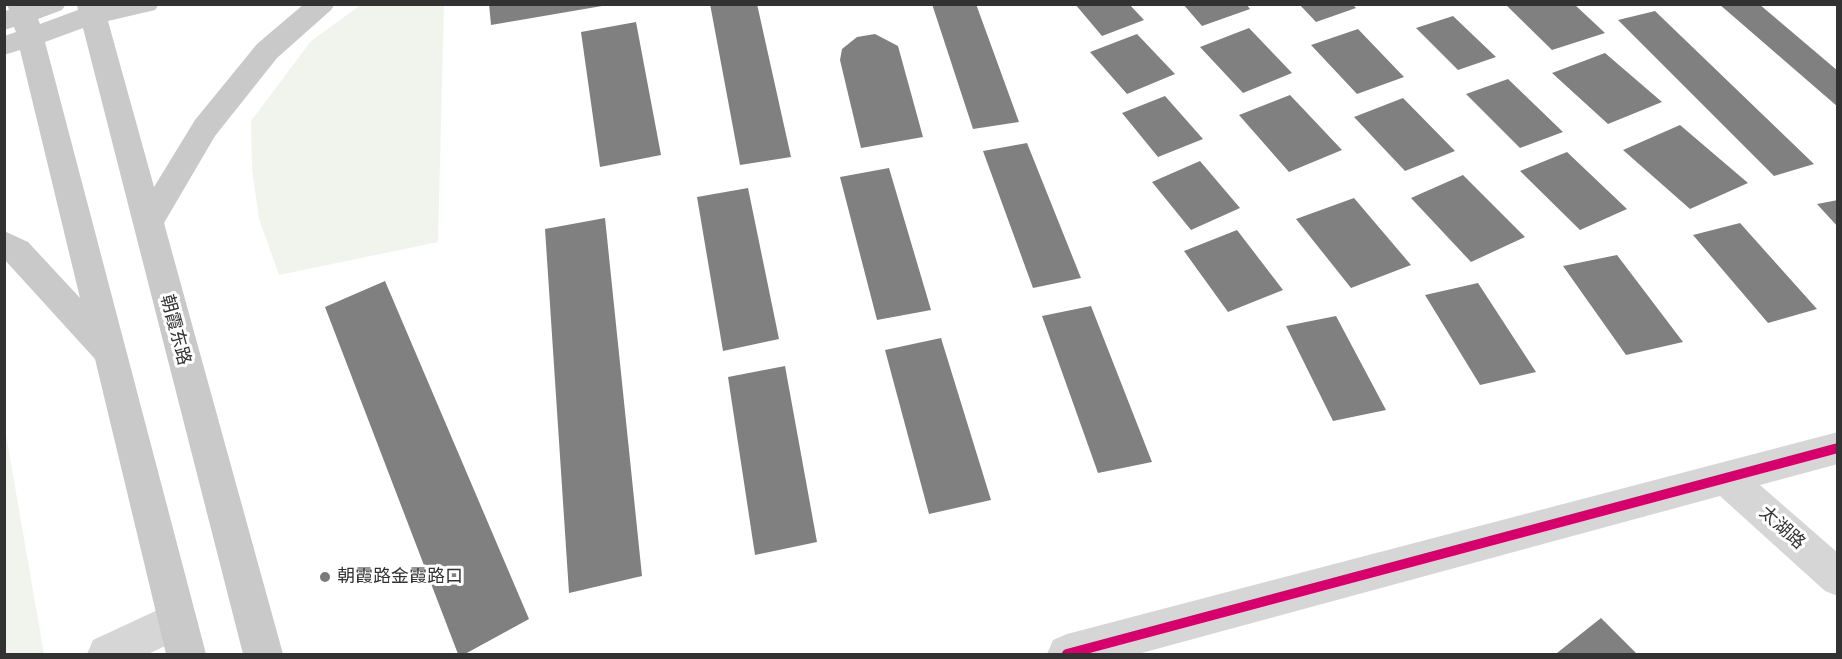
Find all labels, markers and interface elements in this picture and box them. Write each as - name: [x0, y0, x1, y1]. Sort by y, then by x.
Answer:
- street label: 朝霞东路: [155, 292, 195, 368]
- street label: 太湖路: [1755, 502, 1809, 554]
- place label: 朝霞路金霞路口: [337, 566, 463, 588]
- marker: 朝霞路金霞路口: [318, 570, 332, 584]

